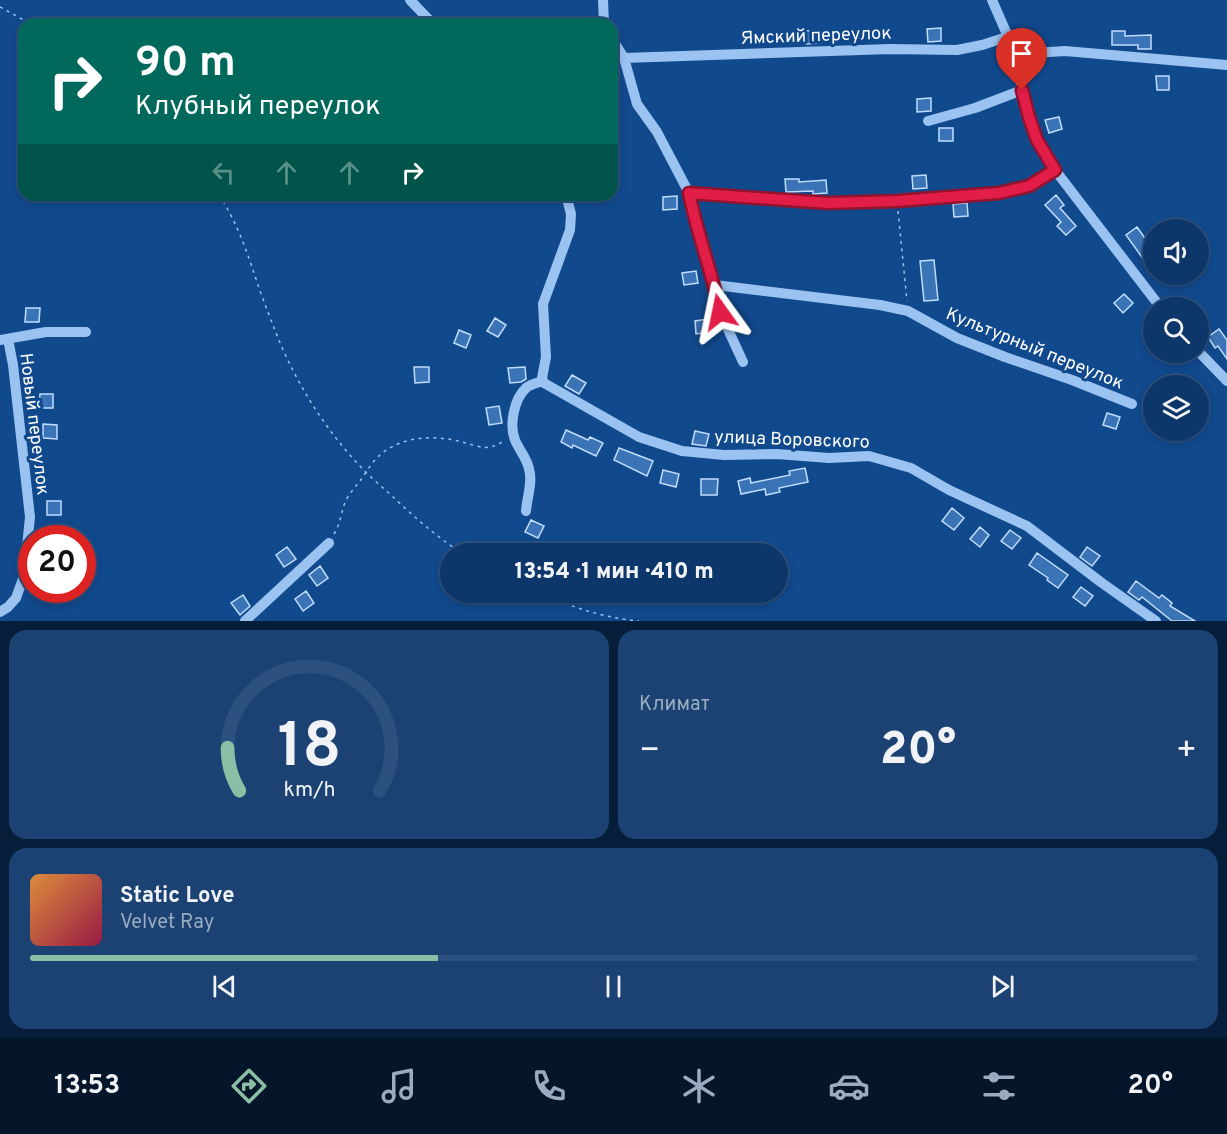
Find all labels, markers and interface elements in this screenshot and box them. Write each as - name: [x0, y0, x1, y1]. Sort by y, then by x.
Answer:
- street label: Ямский переулок: [740, 22, 892, 51]
- pin: [996, 28, 1047, 90]
- icon: arrive: [1005, 37, 1038, 70]
- text: 90 m: [135, 38, 236, 91]
- icon: right: [36, 42, 114, 120]
- text: Клубный переулок: [135, 90, 381, 124]
- icon: left: [207, 156, 240, 189]
- icon: ahead: [270, 156, 303, 189]
- icon: ahead: [333, 156, 366, 189]
- icon: right: [396, 156, 429, 189]
- map controls: [1143, 219, 1209, 441]
- button: sound: [1143, 219, 1209, 285]
- position arrow: [688, 280, 752, 344]
- button: search: [1143, 297, 1209, 363]
- street label: Культурный переулок: [942, 303, 1127, 396]
- street label: Новый переулок: [13, 352, 54, 497]
- button: layers: [1143, 375, 1209, 441]
- street label: улица Воровского: [714, 426, 870, 455]
- speed limit sign: 20: [18, 525, 96, 603]
- text: 13:54 · 1 мин · 410 m: [514, 559, 714, 586]
- text: Климат: [639, 692, 710, 718]
- text: 18: [277, 710, 341, 789]
- text: 20°: [880, 723, 956, 780]
- text: −: [639, 731, 660, 773]
- text: +: [1176, 731, 1197, 773]
- text: km/h: [283, 778, 335, 805]
- text: Static Love: [120, 883, 234, 910]
- text: Velvet Ray: [120, 910, 214, 936]
- icon: previous: [208, 970, 241, 1003]
- icon: pause: [597, 970, 630, 1003]
- icon: next: [986, 970, 1019, 1003]
- icon: directions: [228, 1065, 270, 1107]
- icon: music: [378, 1065, 420, 1107]
- icon: phone: [528, 1065, 570, 1107]
- icon: climate: [678, 1065, 720, 1107]
- icon: car: [828, 1065, 870, 1107]
- icon: filters: [978, 1065, 1020, 1107]
- text: 13:53: [54, 1069, 120, 1103]
- text: 20°: [1128, 1069, 1173, 1103]

